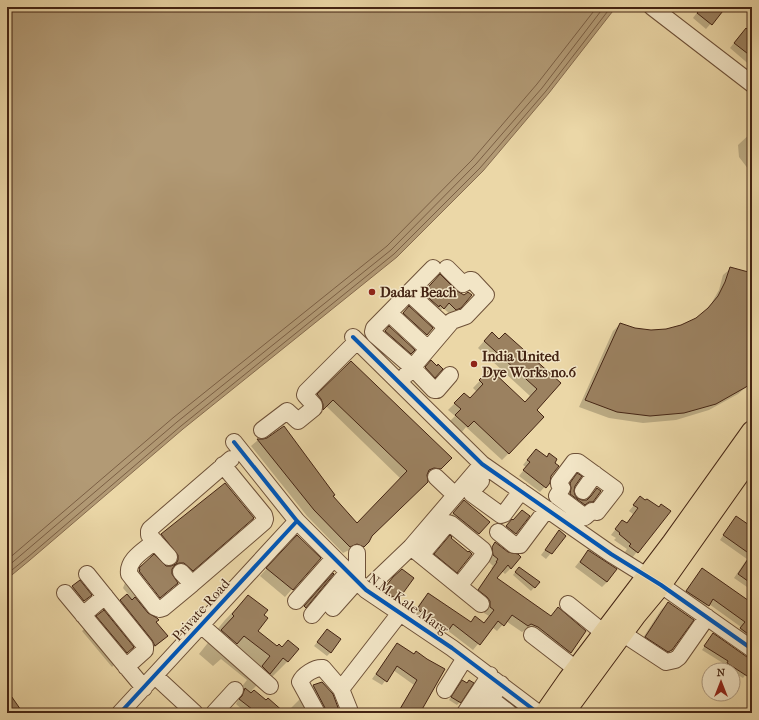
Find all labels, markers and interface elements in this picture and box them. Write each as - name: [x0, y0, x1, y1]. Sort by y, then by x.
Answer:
- place label: Dadar Beach: [380, 284, 458, 301]
- marker: Dadar Beach: [367, 287, 377, 297]
- place label: India United Dye Works no.6: [482, 348, 577, 381]
- marker: India United Dye Works no.6: [469, 359, 479, 369]
- street label: N.M. Kale Marg: [364, 570, 452, 638]
- street label: Private Road: [169, 575, 234, 645]
- north arrow: [701, 662, 741, 702]
- text: N: [717, 666, 726, 679]

